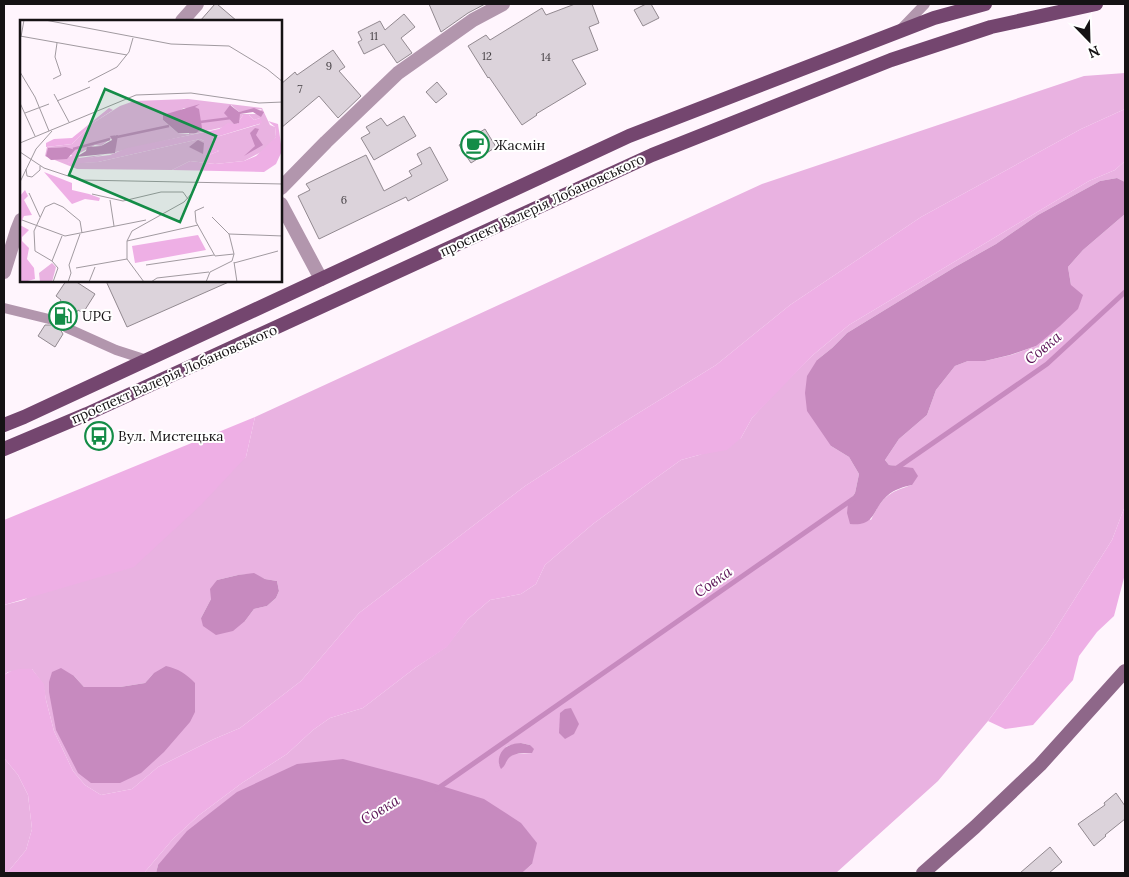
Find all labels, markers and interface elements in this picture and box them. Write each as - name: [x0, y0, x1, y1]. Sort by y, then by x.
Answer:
- north arrow: [1064, 15, 1114, 65]
- inset map: [20, 20, 282, 282]
- house number: 11: [370, 29, 378, 43]
- text: N: [1085, 42, 1103, 62]
- house number: 12: [482, 49, 492, 63]
- house number: 14: [541, 50, 551, 64]
- house number: 9: [326, 59, 332, 73]
- house number: 7: [297, 82, 303, 96]
- cafe icon: Жасмін: [460, 130, 490, 160]
- place label: Жасмін: [494, 136, 545, 154]
- street label: проспект Валерія Лобановського: [437, 150, 647, 260]
- house number: 6: [341, 193, 347, 207]
- fuel station icon: UPG: [48, 301, 78, 331]
- place label: UPG: [82, 307, 112, 325]
- street label: проспект Валерія Лобановського: [68, 320, 280, 428]
- water label: Совка: [1021, 326, 1065, 368]
- bus stop icon: Вул. Мистецька: [84, 421, 114, 451]
- place label: Вул. Мистецька: [118, 427, 224, 445]
- water label: Совка: [690, 561, 736, 601]
- water label: Совка: [357, 790, 403, 829]

